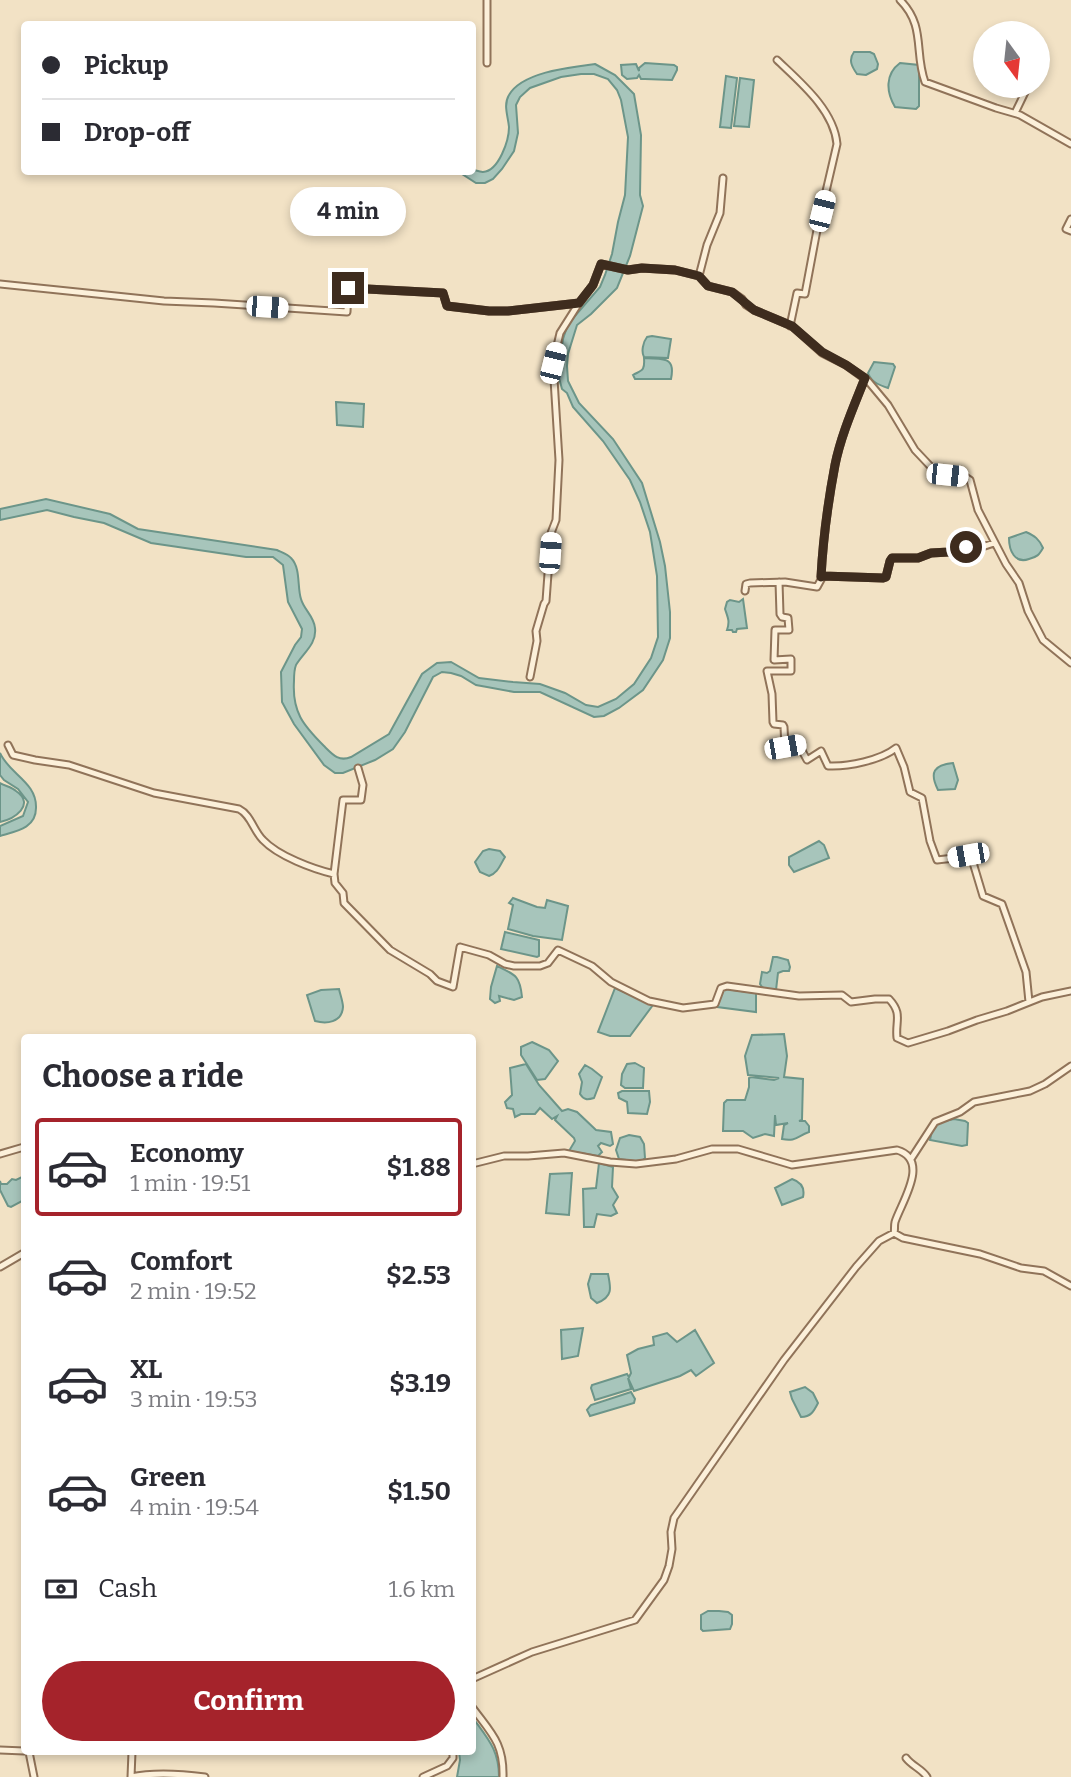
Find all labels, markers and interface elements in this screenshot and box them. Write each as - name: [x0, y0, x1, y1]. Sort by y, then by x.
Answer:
- north arrow: [973, 21, 1050, 98]
- map controls: [973, 21, 1050, 98]
- text: Pickup: [84, 50, 169, 81]
- text: Drop-off: [84, 117, 190, 148]
- callout: 4 min: [290, 187, 406, 236]
- car: [807, 188, 838, 234]
- text: 4 min: [317, 197, 379, 225]
- route end: [332, 272, 364, 304]
- car: [246, 295, 289, 319]
- car: [538, 340, 569, 386]
- car: [926, 462, 969, 488]
- car: [539, 531, 562, 575]
- route start: [950, 531, 982, 563]
- car: [763, 733, 808, 761]
- car: [946, 841, 991, 869]
- text: Choose a ride: [42, 1057, 243, 1095]
- icon: car: [46, 1136, 109, 1199]
- text: Economy: [130, 1138, 244, 1169]
- text: $1.88: [387, 1152, 451, 1183]
- text: 1 min · 19:51: [130, 1169, 250, 1197]
- icon: car: [46, 1244, 109, 1307]
- text: Comfort: [130, 1246, 233, 1277]
- text: $2.53: [386, 1260, 451, 1291]
- text: 2 min · 19:52: [130, 1277, 257, 1305]
- icon: car: [46, 1352, 109, 1415]
- text: XL: [130, 1354, 162, 1385]
- text: $3.19: [389, 1368, 451, 1399]
- text: 3 min · 19:53: [130, 1385, 258, 1413]
- icon: car: [46, 1460, 109, 1523]
- text: Green: [130, 1462, 206, 1493]
- text: $1.50: [387, 1476, 451, 1507]
- text: 4 min · 19:54: [130, 1493, 259, 1521]
- icon: cash: [42, 1570, 80, 1608]
- text: Cash: [98, 1573, 157, 1604]
- text: 1.6 km: [389, 1575, 455, 1603]
- button: Confirm: [42, 1661, 455, 1741]

